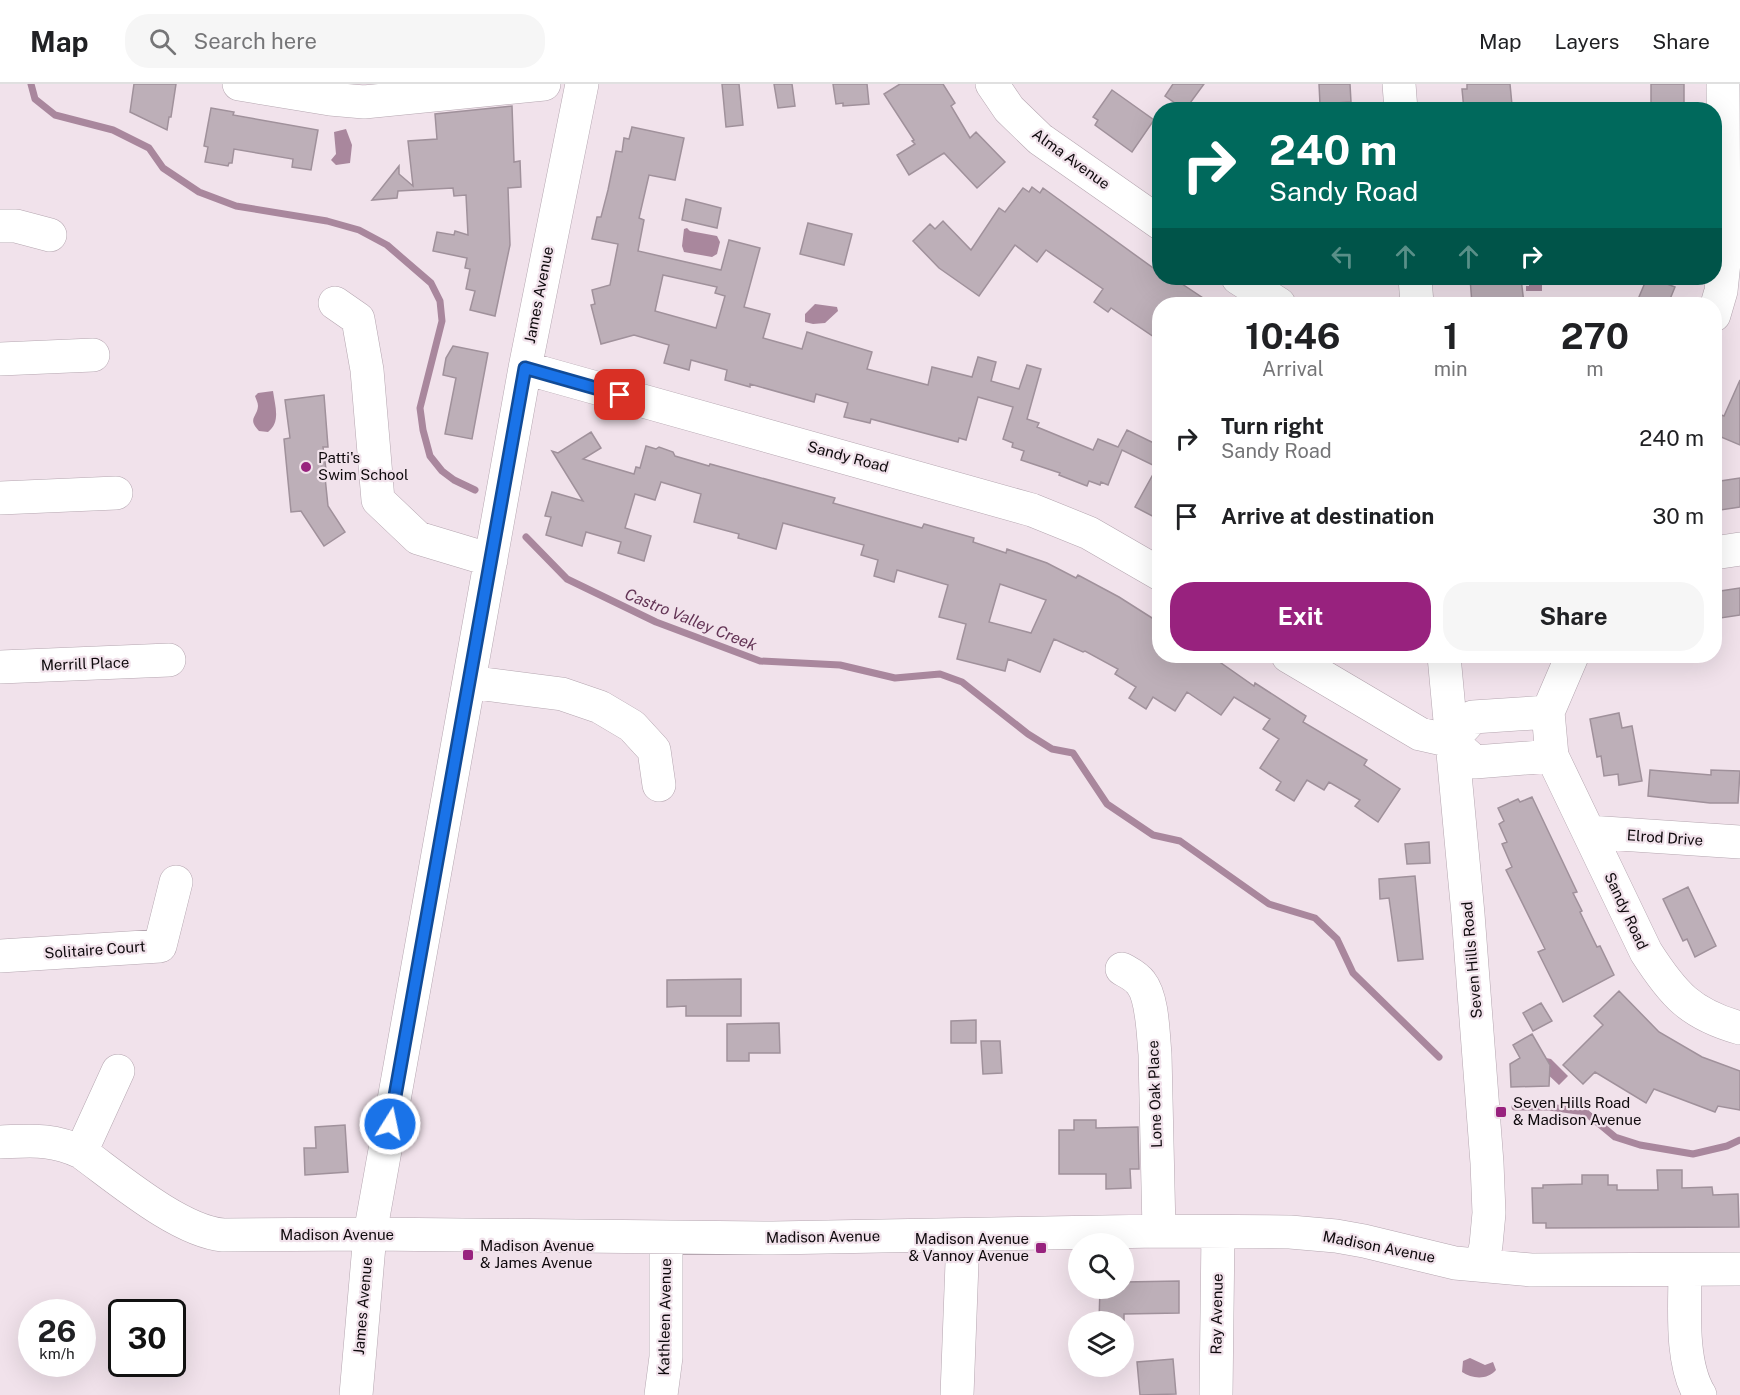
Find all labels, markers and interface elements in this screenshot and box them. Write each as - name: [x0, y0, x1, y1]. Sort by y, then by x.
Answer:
- search box: [125, 14, 545, 68]
- text: Map: [30, 25, 89, 58]
- icon: search: [146, 25, 179, 58]
- text: Search here: [194, 28, 317, 54]
- text: Map: [1479, 29, 1522, 54]
- text: Layers: [1555, 29, 1619, 54]
- text: Share: [1652, 29, 1710, 54]
- street label: Alma Avenue: [1029, 125, 1113, 192]
- text: 240 m: [1269, 125, 1397, 174]
- icon: right: [1170, 126, 1248, 204]
- text: Sandy Road: [1269, 175, 1418, 207]
- icon: left: [1326, 240, 1359, 273]
- icon: ahead: [1389, 240, 1422, 273]
- icon: ahead: [1452, 240, 1485, 273]
- icon: right: [1515, 240, 1548, 273]
- street label: James Avenue: [521, 245, 556, 345]
- text: 10:46: [1245, 315, 1341, 357]
- text: 1: [1443, 315, 1458, 357]
- text: 270: [1561, 315, 1629, 357]
- text: Arrival: [1262, 357, 1324, 381]
- text: min: [1434, 357, 1468, 381]
- text: m: [1586, 357, 1603, 381]
- pin: [594, 369, 645, 420]
- icon: arrive: [603, 378, 636, 411]
- text: Turn right: [1221, 413, 1324, 439]
- icon: right: [1170, 422, 1203, 455]
- text: 240 m: [1639, 425, 1704, 451]
- street label: Sandy Road: [806, 438, 890, 475]
- text: Sandy Road: [1221, 439, 1332, 463]
- place label: Patti's Swim School: [318, 449, 409, 483]
- marker: Patti's Swim School: [299, 460, 313, 474]
- icon: arrive: [1170, 500, 1203, 533]
- text: Arrive at destination: [1221, 503, 1434, 529]
- text: 30 m: [1652, 503, 1704, 529]
- button: Exit: [1170, 582, 1431, 651]
- button: Share: [1443, 582, 1704, 651]
- water label: Castro Valley Creek: [622, 584, 760, 655]
- street label: Merrill Place: [40, 653, 130, 674]
- street label: Elrod Drive: [1626, 826, 1704, 849]
- street label: Sandy Road: [1601, 870, 1652, 952]
- street label: Seven Hills Road: [1458, 901, 1485, 1019]
- street label: Solitaire Court: [44, 937, 146, 962]
- street label: Lone Oak Place: [1144, 1040, 1165, 1148]
- position arrow: [358, 1092, 422, 1156]
- place label: Seven Hills Road & Madison Avenue: [1513, 1094, 1641, 1128]
- marker: Seven Hills Road & Madison Avenue: [1494, 1105, 1508, 1119]
- street label: Madison Avenue: [280, 1226, 394, 1243]
- street label: Madison Avenue: [766, 1227, 880, 1246]
- street label: Madison Avenue: [1321, 1227, 1437, 1266]
- place label: Madison Avenue & Vannoy Avenue: [909, 1230, 1029, 1264]
- map controls: [1068, 1233, 1134, 1377]
- button: search: [1068, 1233, 1134, 1299]
- place label: Madison Avenue & James Avenue: [480, 1237, 594, 1271]
- marker: Madison Avenue & Vannoy Avenue: [1034, 1241, 1048, 1255]
- marker: Madison Avenue & James Avenue: [461, 1248, 475, 1262]
- street label: James Avenue: [350, 1256, 375, 1356]
- street label: Kathleen Avenue: [655, 1258, 674, 1376]
- street label: Ray Avenue: [1207, 1273, 1226, 1355]
- speed limit sign: 30: [108, 1299, 186, 1377]
- button: layers: [1068, 1311, 1134, 1377]
- text: 26: [38, 1313, 76, 1349]
- text: km/h: [39, 1345, 75, 1362]

